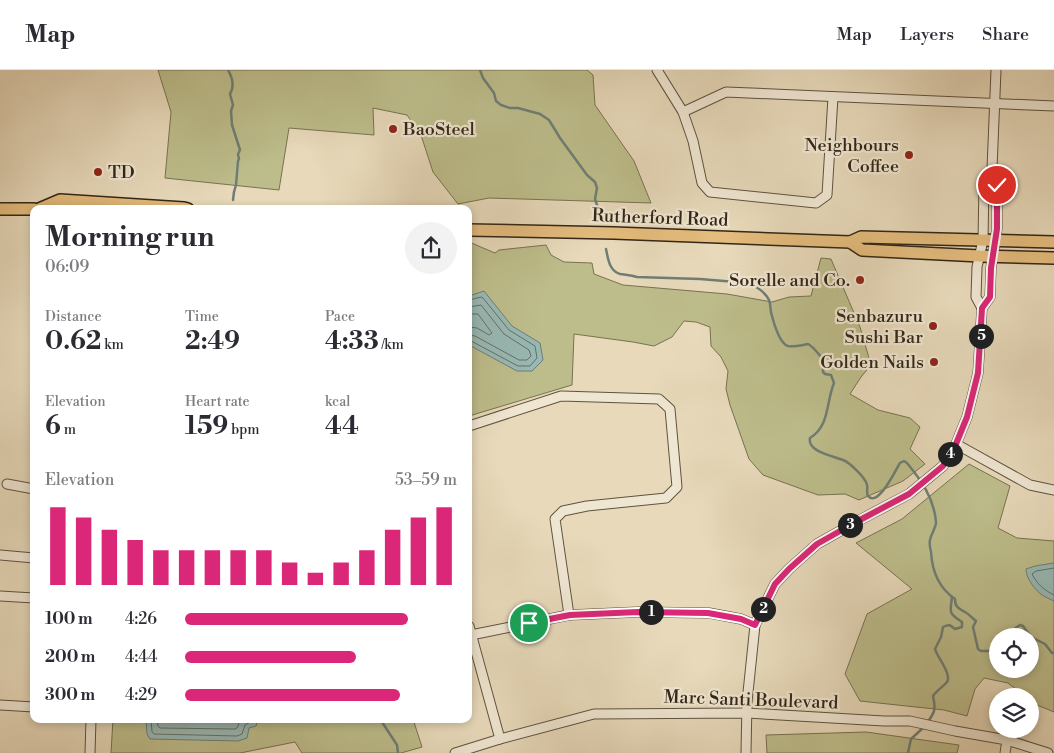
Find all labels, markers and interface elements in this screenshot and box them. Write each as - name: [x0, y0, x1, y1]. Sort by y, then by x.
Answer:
- text: Map: [25, 20, 75, 50]
- text: Map: [837, 23, 872, 46]
- text: Layers: [900, 23, 954, 46]
- text: Share: [982, 23, 1029, 46]
- place label: BaoSteel: [402, 118, 476, 141]
- marker: BaoSteel: [387, 123, 399, 135]
- place label: Neighbours Coffee: [804, 134, 899, 178]
- marker: Neighbours Coffee: [903, 149, 915, 161]
- place label: TD: [108, 161, 135, 184]
- pin: [976, 164, 1018, 206]
- marker: TD: [92, 166, 104, 178]
- icon: check: [983, 171, 1011, 199]
- street label: Rutherford Road: [591, 204, 730, 232]
- text: Morning run: [45, 220, 214, 255]
- button: share: [405, 222, 457, 274]
- text: 06:09: [45, 257, 89, 277]
- place label: Sorelle and Co.: [729, 269, 850, 292]
- marker: Sorelle and Co.: [854, 274, 866, 286]
- place label: Senbazuru Sushi Bar: [836, 305, 924, 349]
- text: Distance: [45, 308, 102, 326]
- text: Time: [185, 308, 219, 326]
- text: Pace: [325, 308, 355, 326]
- marker: Senbazuru Sushi Bar: [927, 320, 939, 332]
- pin: 5: [968, 324, 994, 348]
- text: 0.62: [45, 326, 101, 357]
- text: 2:49: [185, 326, 240, 357]
- text: 4:33: [325, 326, 379, 357]
- text: 5: [977, 327, 986, 345]
- text: km: [101, 336, 124, 354]
- text: /km: [379, 336, 404, 354]
- place label: Golden Nails: [820, 351, 924, 374]
- marker: Golden Nails: [928, 356, 940, 368]
- text: Elevation: [45, 393, 106, 411]
- text: Heart rate: [185, 393, 250, 411]
- text: kcal: [325, 393, 350, 411]
- text: 6: [45, 411, 61, 442]
- text: 159: [185, 411, 228, 442]
- text: 44: [325, 411, 359, 442]
- text: m: [61, 421, 76, 439]
- text: bpm: [228, 421, 260, 439]
- pin: 4: [938, 442, 962, 466]
- text: 4: [946, 445, 955, 463]
- text: Elevation: [45, 470, 114, 490]
- text: 53–59 m: [395, 470, 457, 490]
- pin: 3: [838, 512, 862, 538]
- text: 3: [846, 516, 855, 534]
- pin: 2: [750, 596, 776, 622]
- pin: 1: [638, 600, 664, 624]
- text: 2: [759, 600, 768, 618]
- pin: [508, 602, 550, 644]
- text: 1: [648, 603, 655, 621]
- text: 100 m: [45, 609, 93, 629]
- text: 4:26: [125, 609, 157, 629]
- icon: arrive: [515, 609, 543, 637]
- map controls: [989, 628, 1039, 738]
- button: locate: [989, 628, 1039, 678]
- text: 200 m: [45, 647, 95, 667]
- text: 4:44: [125, 647, 158, 667]
- text: 300 m: [45, 685, 95, 705]
- text: 4:29: [125, 685, 157, 705]
- street label: Marc Santi Boulevard: [663, 685, 840, 715]
- button: layers: [989, 688, 1039, 738]

